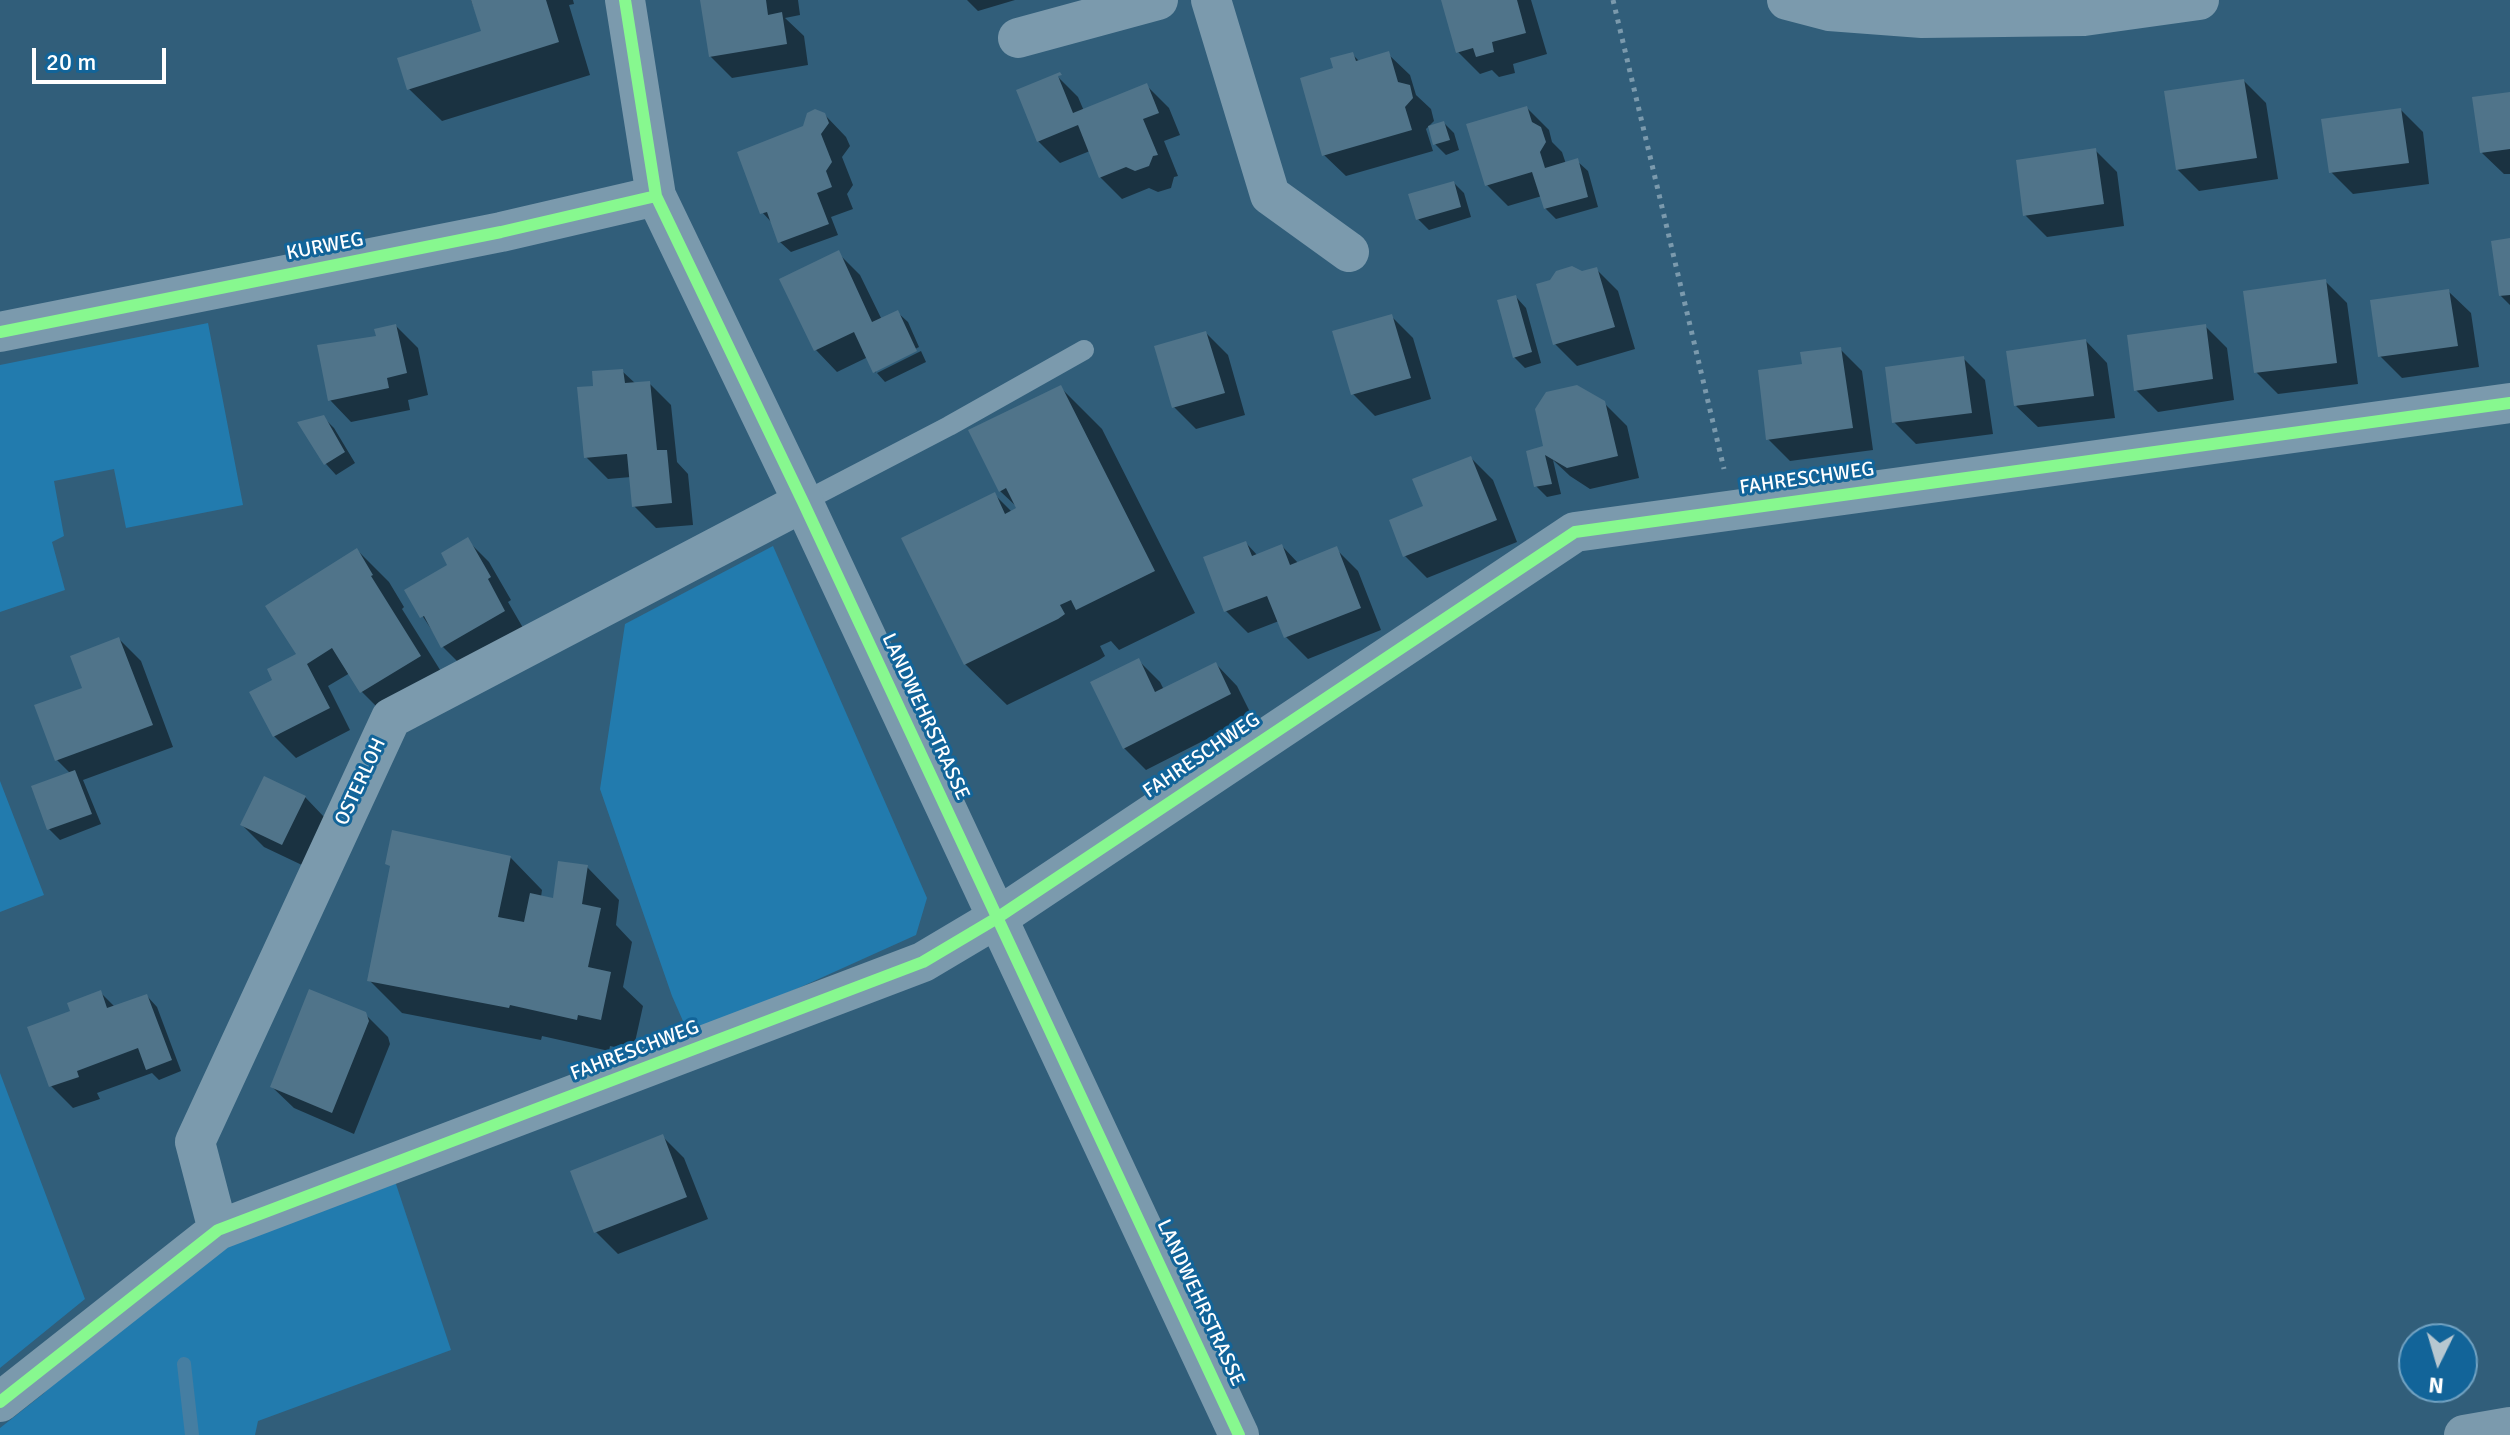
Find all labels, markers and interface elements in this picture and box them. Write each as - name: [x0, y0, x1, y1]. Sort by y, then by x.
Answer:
- scale bar: [36, 32, 170, 82]
- text: 20 m: [46, 47, 96, 77]
- street label: KURWEG: [284, 228, 366, 266]
- street label: FAHRESCHWEG: [1738, 458, 1876, 500]
- street label: LANDWEHRSTRASSE: [876, 630, 974, 804]
- street label: FAHRESCHWEG: [1139, 708, 1265, 804]
- street label: OSTERLOH: [330, 735, 392, 829]
- street label: FAHRESCHWEG: [567, 1015, 703, 1087]
- street label: LANDWEHRSTRASSE: [1151, 1216, 1249, 1390]
- north arrow: [2398, 1323, 2478, 1403]
- text: N: [2427, 1371, 2445, 1400]

